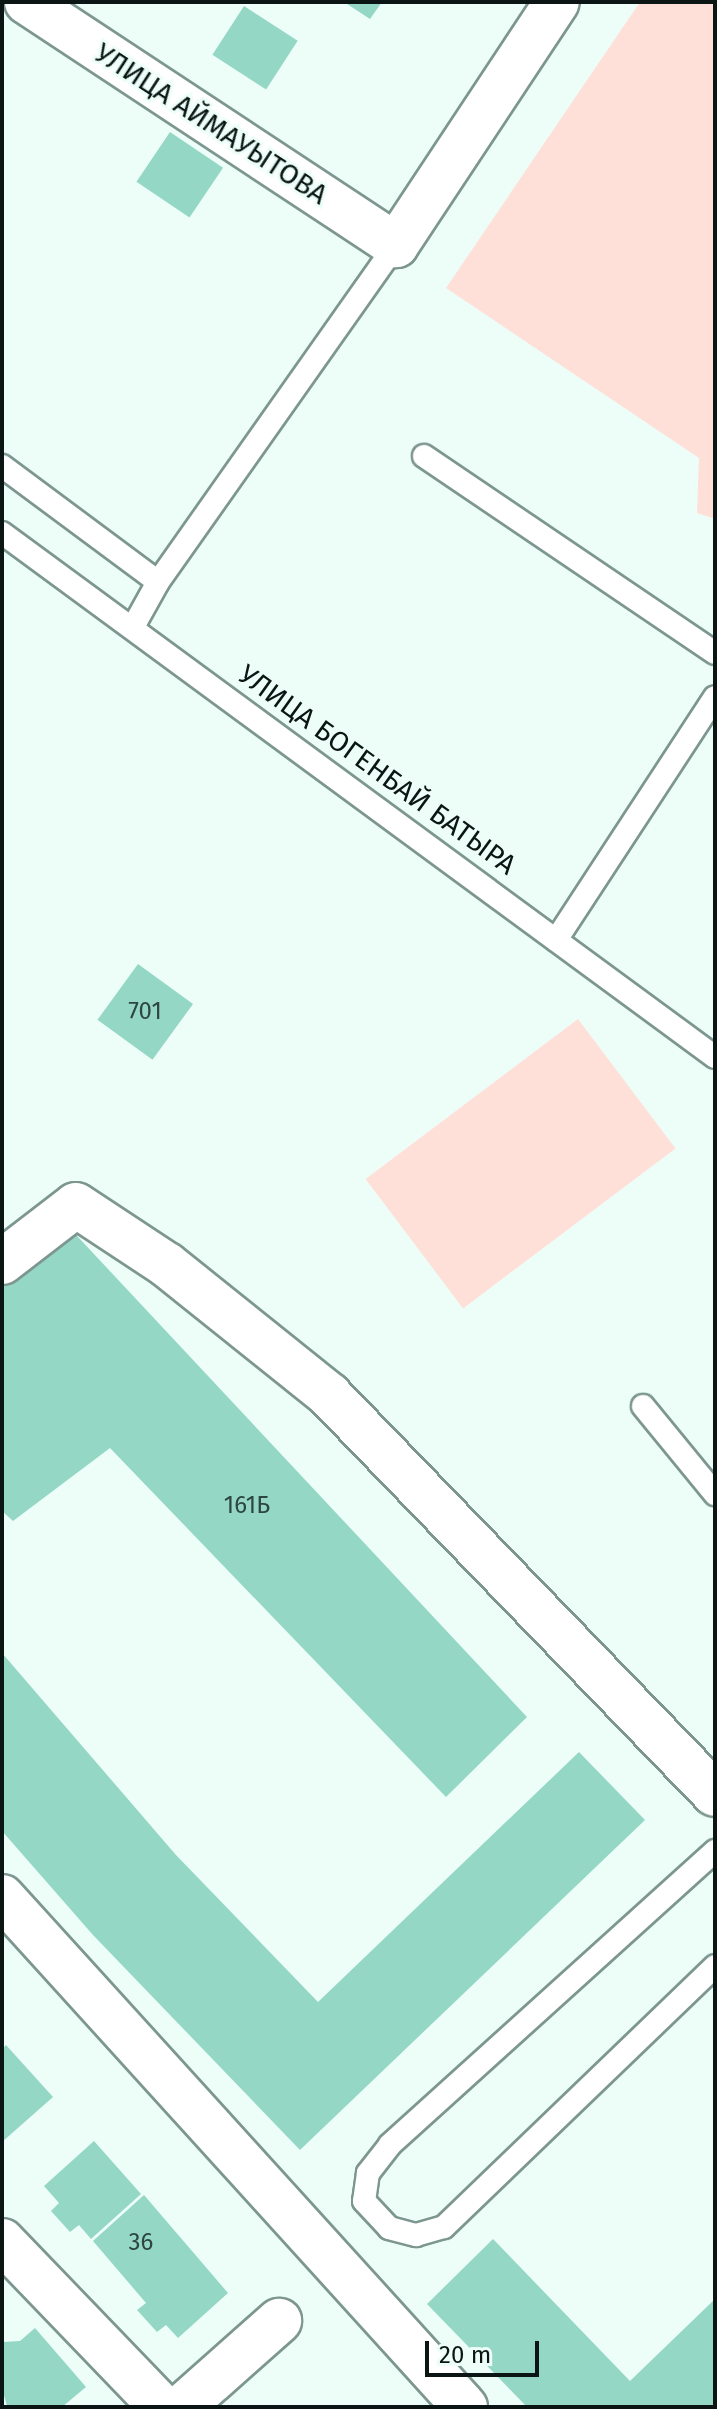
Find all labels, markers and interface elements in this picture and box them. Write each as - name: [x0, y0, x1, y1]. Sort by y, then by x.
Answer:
- street label: УЛИЦА АЙМАУЫТОВА: [88, 36, 334, 212]
- street label: УЛИЦА БОГЕНБАЙ БАТЫРА: [232, 658, 522, 882]
- house number: 701: [128, 998, 162, 1026]
- house number: 161Б: [224, 1492, 270, 1520]
- house number: 36: [129, 2229, 153, 2257]
- scale bar: [429, 2325, 543, 2375]
- text: 20 m: [439, 2341, 491, 2369]

